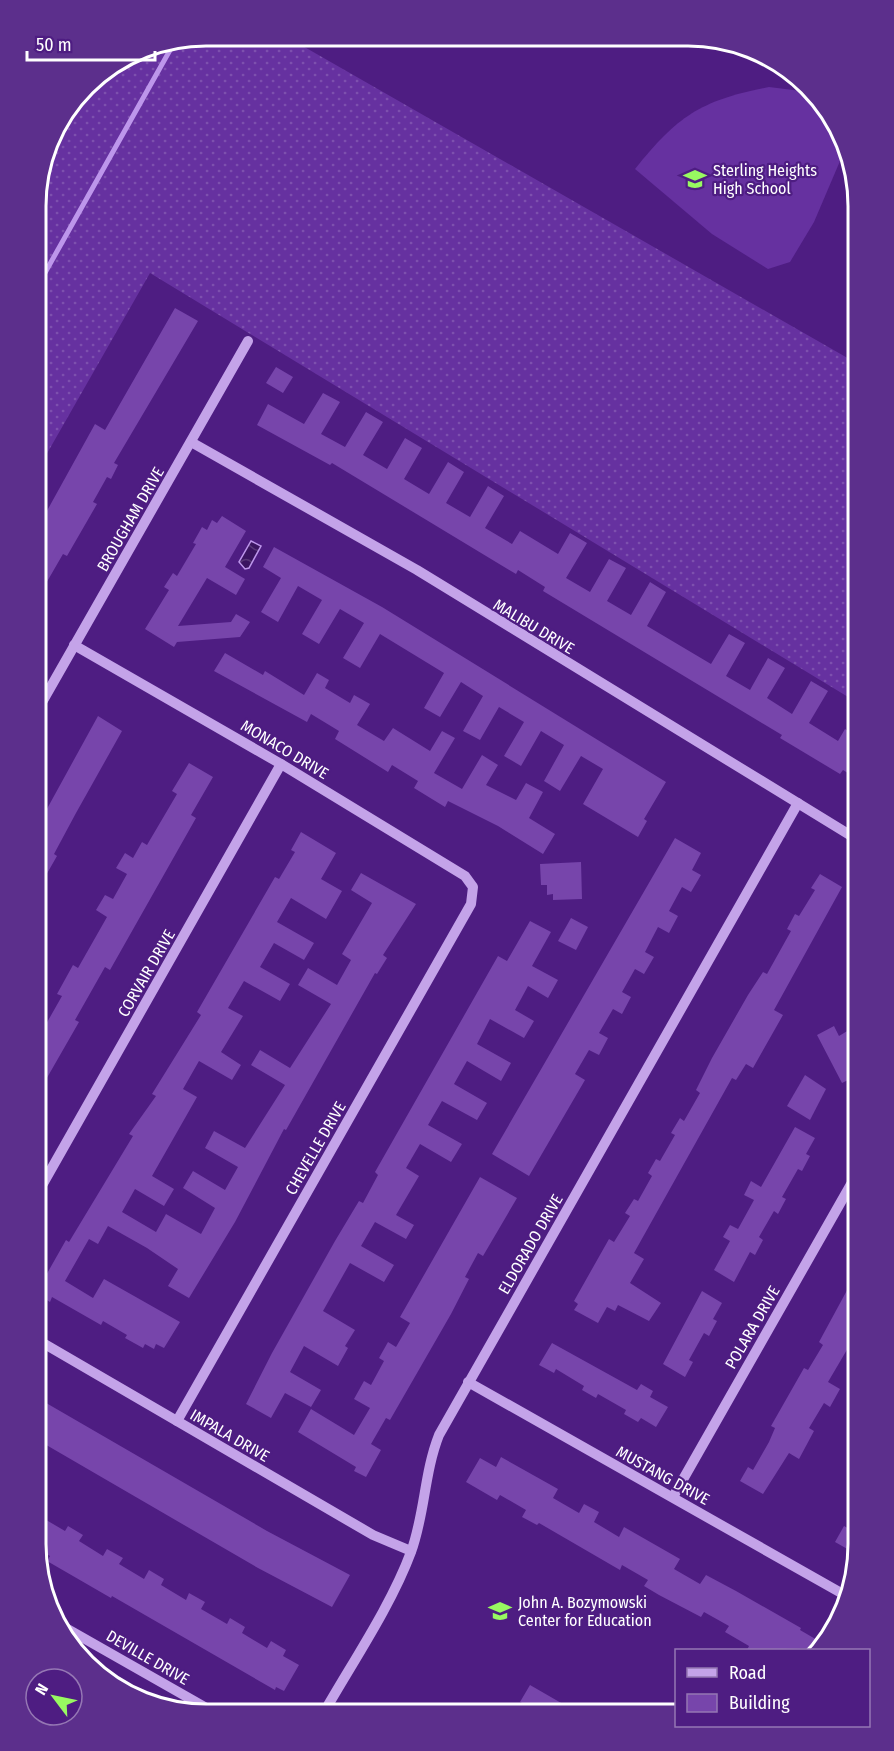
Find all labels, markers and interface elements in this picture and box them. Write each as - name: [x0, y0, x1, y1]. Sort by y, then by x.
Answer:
- scale bar: [27, 24, 154, 62]
- text: 50 m: [36, 34, 72, 56]
- place label: Sterling Heights High School: [713, 161, 817, 198]
- school or university icon: Sterling Heights High School: [682, 166, 708, 192]
- street label: BROUGHAM DRIVE: [93, 464, 168, 575]
- street label: MALIBU DRIVE: [490, 595, 578, 658]
- street label: MONACO DRIVE: [238, 716, 332, 783]
- street label: CORVAIR DRIVE: [114, 926, 179, 1020]
- street label: CHEVELLE DRIVE: [281, 1098, 350, 1198]
- street label: ELDORADO DRIVE: [494, 1191, 567, 1298]
- street label: POLARA DRIVE: [721, 1282, 784, 1372]
- street label: IMPALA DRIVE: [187, 1405, 273, 1466]
- street label: MUSTANG DRIVE: [613, 1442, 713, 1509]
- place label: John A. Bozymowski Center for Education: [518, 1593, 652, 1630]
- school or university icon: John A. Bozymowski Center for Education: [487, 1598, 513, 1624]
- street label: DEVILLE DRIVE: [103, 1626, 193, 1689]
- legend: [675, 1649, 870, 1727]
- text: Road: [729, 1662, 766, 1684]
- north arrow: [24, 1667, 84, 1727]
- text: N: [31, 1680, 52, 1698]
- text: Building: [729, 1692, 790, 1714]

